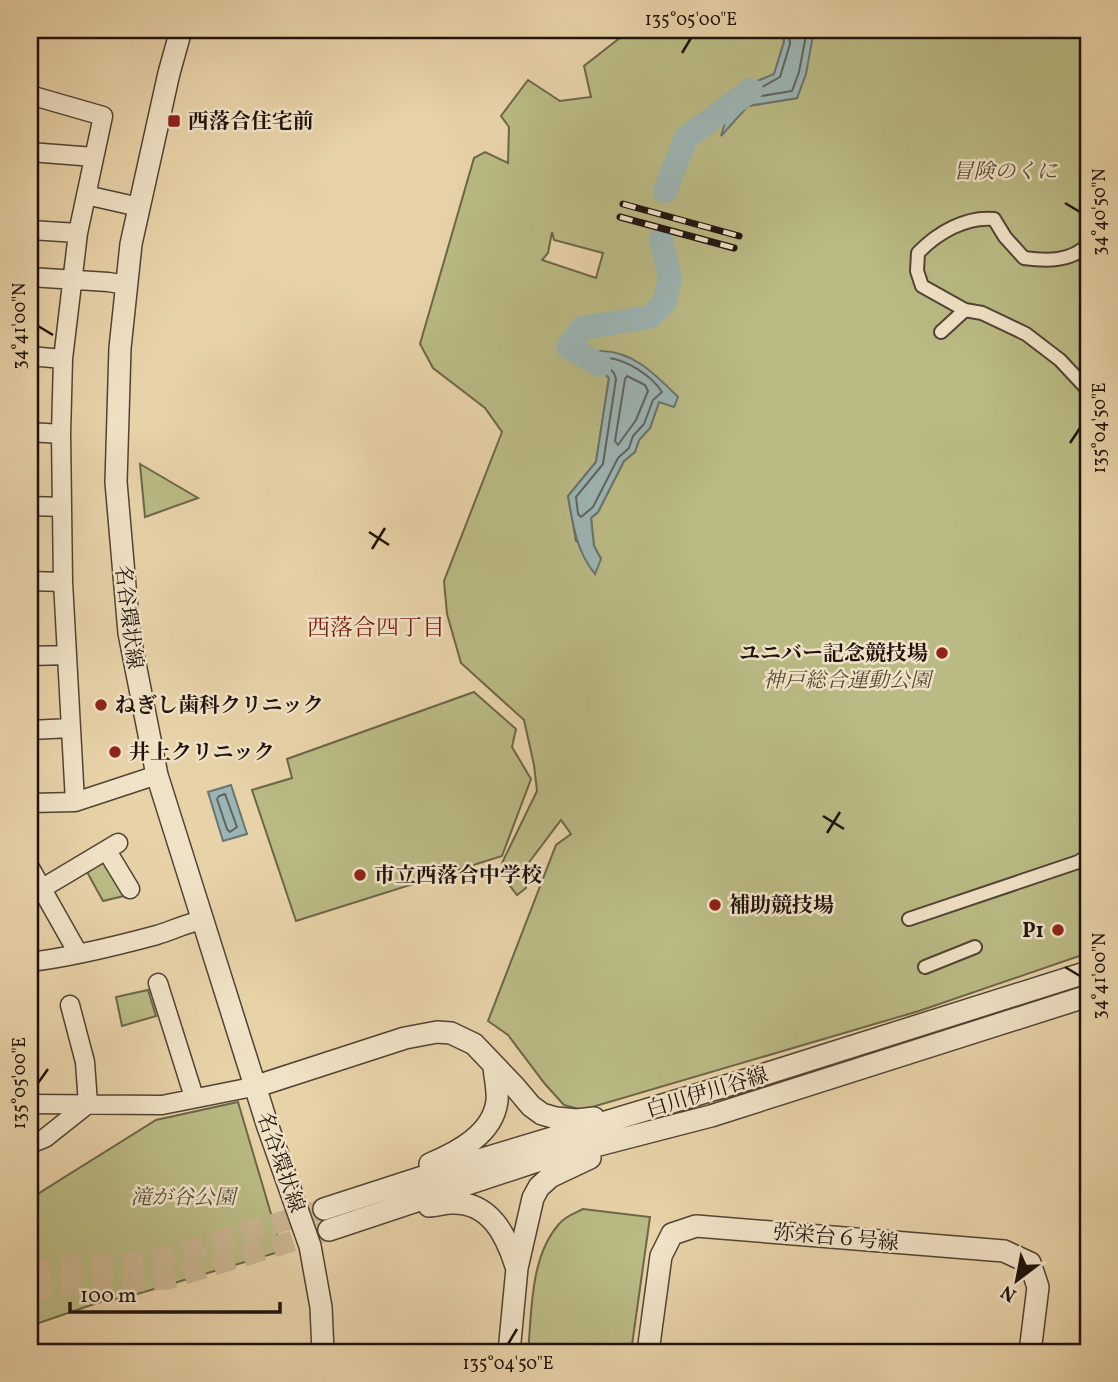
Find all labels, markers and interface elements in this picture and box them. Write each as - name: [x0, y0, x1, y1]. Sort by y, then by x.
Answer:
- text: 135°05'00"E: [645, 8, 737, 33]
- place label: 西落合住宅前: [188, 108, 314, 137]
- marker: 西落合住宅前: [166, 113, 182, 129]
- park label: 冒険のくに: [953, 158, 1058, 187]
- text: 34°40'50"N: [1088, 168, 1113, 256]
- text: 34°41'00"N: [8, 283, 33, 369]
- text: 135°04'50"E: [1088, 382, 1113, 474]
- street label: 名谷環状線: [107, 563, 148, 671]
- district label: 西落合四丁目: [307, 613, 445, 645]
- place label: ユニバー記念競技場: [739, 640, 928, 669]
- marker: ユニバー記念競技場: [934, 645, 950, 661]
- park label: 神戸総合運動公園: [763, 667, 934, 696]
- place label: ねぎし歯科クリニック: [115, 692, 324, 721]
- marker: ねぎし歯科クリニック: [93, 697, 109, 713]
- place label: 井上クリニック: [129, 739, 275, 768]
- marker: 井上クリニック: [107, 744, 123, 760]
- place label: 市立西落合中学校: [374, 862, 542, 891]
- marker: 市立西落合中学校: [352, 867, 368, 883]
- place label: 補助競技場: [729, 892, 834, 921]
- marker: 補助競技場: [707, 897, 723, 913]
- place label: P1: [1022, 917, 1044, 946]
- marker: P1: [1050, 922, 1066, 938]
- text: 34°41'00"N: [1088, 933, 1113, 1019]
- text: 135°05'00"E: [8, 1037, 33, 1129]
- street label: 白川伊川谷線: [643, 1061, 772, 1126]
- street label: 名谷環状線: [249, 1108, 310, 1217]
- park label: 滝が谷公園: [131, 1184, 238, 1213]
- street label: 弥栄台６号線: [772, 1219, 900, 1258]
- north arrow: [982, 1246, 1052, 1316]
- scale bar: [70, 1270, 280, 1314]
- text: N: [996, 1278, 1022, 1307]
- text: 100 m: [80, 1282, 137, 1311]
- text: 135°04'50"E: [462, 1352, 554, 1377]

